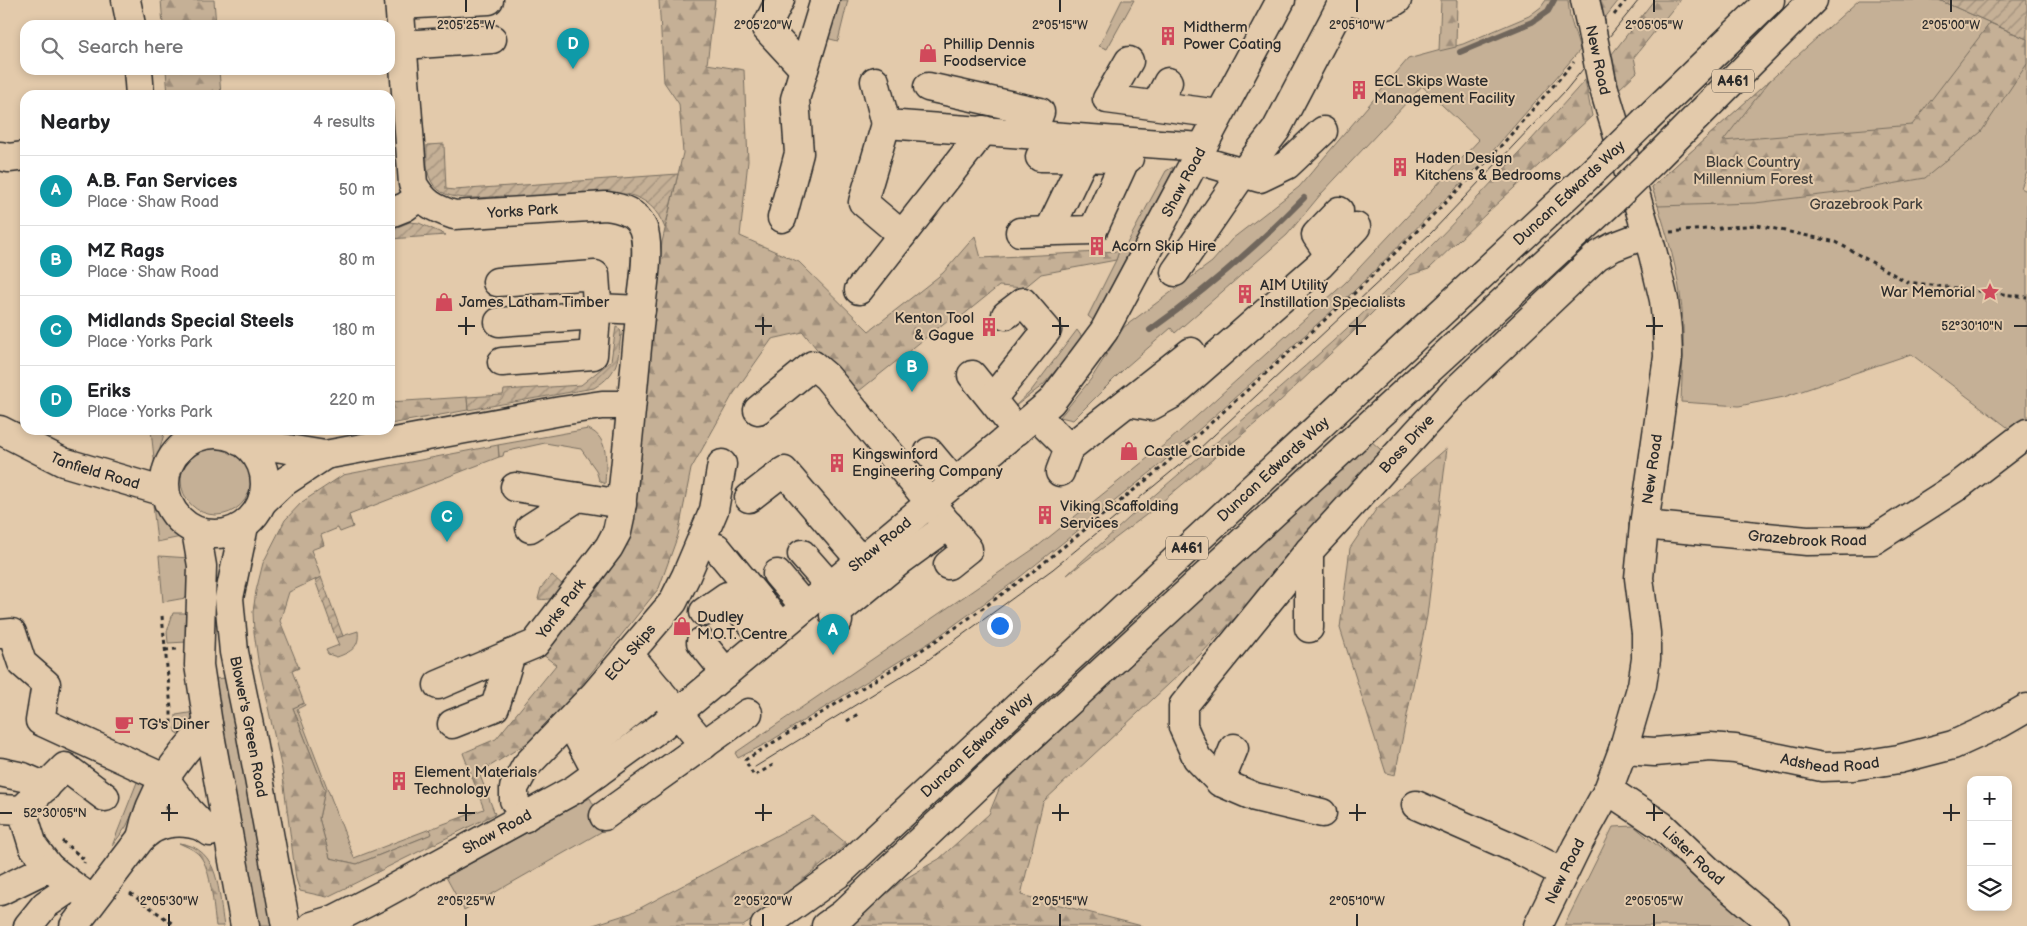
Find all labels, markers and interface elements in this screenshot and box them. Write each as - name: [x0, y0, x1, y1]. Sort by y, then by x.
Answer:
- text: 2°05'25"W: [437, 18, 495, 33]
- text: 2°05'20"W: [734, 18, 792, 33]
- text: 2°05'15"W: [1032, 18, 1088, 33]
- place label: Midtherm Power Coating: [1183, 18, 1282, 54]
- text: 2°05'10"W: [1329, 18, 1385, 33]
- text: 2°05'05"W: [1625, 18, 1683, 33]
- text: 2°05'00"W: [1922, 18, 1980, 33]
- search box: [20, 20, 395, 75]
- street label: New Road: [1581, 24, 1614, 97]
- building icon: Midtherm Power Coating: [1157, 25, 1179, 47]
- pin: D: [557, 28, 589, 69]
- icon: search: [38, 34, 66, 62]
- place label: Phillip Dennis Foodservice: [943, 35, 1035, 71]
- text: Search here: [78, 36, 183, 59]
- shop icon: Phillip Dennis Foodservice: [917, 42, 939, 64]
- road number: A461: [1712, 70, 1754, 92]
- place label: ECL Skips Waste Management Facility: [1374, 72, 1515, 108]
- building icon: ECL Skips Waste Management Facility: [1348, 79, 1370, 101]
- text: Nearby: [40, 110, 110, 135]
- text: 4 results: [313, 113, 375, 132]
- street label: Duncan Edwards Way: [1510, 137, 1629, 250]
- street label: Shaw Road: [1158, 144, 1210, 221]
- place label: Haden Design Kitchens & Bedrooms: [1415, 149, 1562, 185]
- park label: Black Country Millennium Forest: [1693, 153, 1814, 189]
- building icon: Haden Design Kitchens & Bedrooms: [1389, 156, 1411, 178]
- text: A.B. Fan Services: [87, 170, 237, 193]
- text: A: [51, 181, 61, 200]
- text: 50 m: [339, 181, 375, 200]
- text: Place · Shaw Road: [87, 193, 219, 212]
- park label: Grazebrook Park: [1810, 195, 1923, 214]
- street label: Yorks Park: [486, 200, 559, 223]
- building icon: Acorn Skip Hire: [1086, 235, 1108, 257]
- place label: Acorn Skip Hire: [1112, 237, 1216, 256]
- text: MZ Rags: [87, 240, 164, 263]
- text: B: [50, 251, 62, 270]
- text: 80 m: [339, 251, 375, 270]
- text: Place · Shaw Road: [87, 263, 219, 282]
- place label: AIM Utility Instillation Specialists: [1260, 276, 1406, 312]
- place icon: War Memorial: [1979, 281, 2001, 303]
- building icon: AIM Utility Instillation Specialists: [1234, 283, 1256, 305]
- place label: War Memorial: [1881, 283, 1975, 302]
- shop icon: James Latham Timber: [433, 291, 455, 313]
- place label: James Latham Timber: [459, 293, 610, 312]
- place label: Kenton Tool & Gague: [895, 309, 974, 345]
- text: Midlands Special Steels: [87, 310, 294, 333]
- building icon: Kenton Tool & Gague: [978, 316, 1000, 338]
- text: 52°30'10"N: [1941, 319, 2003, 334]
- text: C: [50, 321, 62, 340]
- text: 180 m: [333, 321, 375, 340]
- text: Place · Yorks Park: [87, 333, 212, 352]
- pin: B: [896, 351, 928, 392]
- text: Eriks: [87, 380, 131, 403]
- text: D: [50, 391, 62, 410]
- text: 220 m: [329, 391, 375, 410]
- text: Place · Yorks Park: [87, 403, 212, 422]
- street label: Boss Drive: [1375, 411, 1439, 478]
- street label: Duncan Edwards Way: [1214, 413, 1333, 526]
- street label: New Road: [1638, 433, 1667, 505]
- shop icon: Castle Carbide: [1118, 440, 1140, 462]
- place label: Castle Carbide: [1144, 442, 1245, 461]
- place label: Kingswinford Engineering Company: [852, 445, 1003, 481]
- street label: Tanfield Road: [47, 448, 142, 494]
- building icon: Kingswinford Engineering Company: [826, 452, 848, 474]
- place label: Viking Scaffolding Services: [1060, 497, 1179, 533]
- pin: C: [431, 501, 463, 542]
- building icon: Viking Scaffolding Services: [1034, 504, 1056, 526]
- street label: Shaw Road: [845, 513, 916, 577]
- street label: Grazebrook Road: [1747, 526, 1867, 551]
- road number: A461: [1166, 536, 1208, 560]
- street label: Yorks Park: [532, 575, 591, 644]
- place label: Dudley M.O.T. Centre: [697, 608, 787, 644]
- your location: [987, 613, 1013, 639]
- pin: A: [817, 614, 849, 655]
- shop icon: Dudley M.O.T. Centre: [671, 615, 693, 637]
- street label: ECL Skips: [601, 620, 661, 685]
- street label: Blower's Green Road: [225, 655, 271, 799]
- street label: Duncan Edwards Way: [917, 689, 1037, 802]
- cafe icon: TG's Diner: [113, 713, 135, 735]
- place label: TG's Diner: [139, 715, 210, 734]
- street label: Adshead Road: [1779, 750, 1881, 777]
- place label: Element Materials Technology: [414, 763, 538, 799]
- building icon: Element Materials Technology: [388, 770, 410, 792]
- map controls: [1967, 776, 2012, 911]
- button: +: [1967, 776, 2012, 821]
- text: 52°30'05"N: [23, 806, 87, 821]
- street label: Shaw Road: [459, 806, 535, 859]
- button: −: [1967, 821, 2012, 866]
- street label: Lister Road: [1658, 822, 1728, 890]
- street label: New Road: [1541, 835, 1589, 907]
- button: layers: [1967, 866, 2012, 911]
- text: 2°05'30"W: [140, 894, 198, 909]
- text: 2°05'25"W: [437, 894, 495, 909]
- text: 2°05'20"W: [734, 894, 792, 909]
- text: 2°05'15"W: [1032, 894, 1088, 909]
- text: 2°05'10"W: [1329, 894, 1385, 909]
- text: 2°05'05"W: [1625, 894, 1683, 909]

